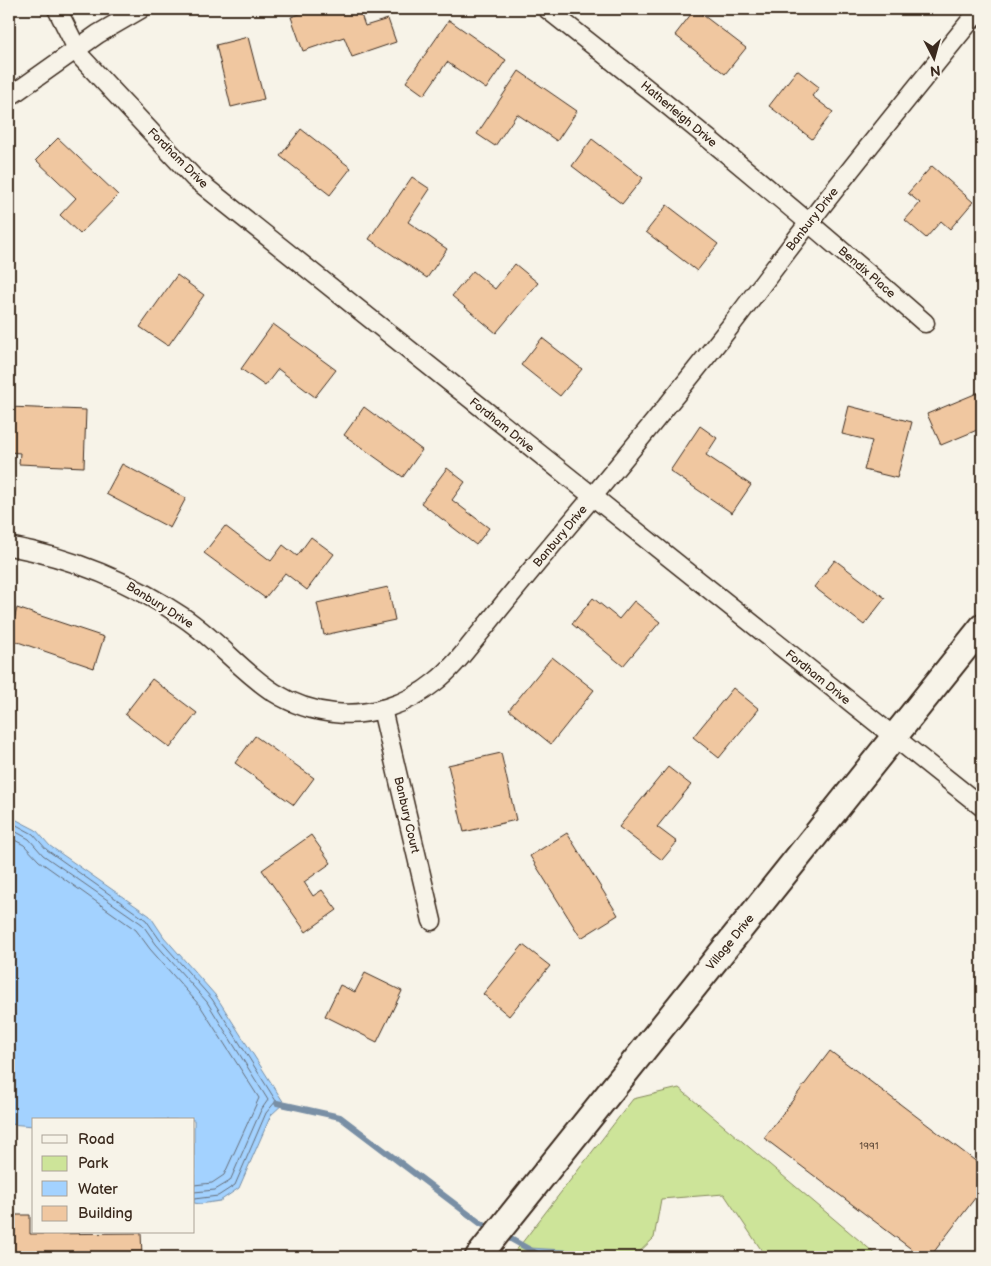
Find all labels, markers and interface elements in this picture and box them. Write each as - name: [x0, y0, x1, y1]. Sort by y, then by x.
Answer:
- north arrow: [908, 32, 958, 82]
- text: N: [929, 61, 941, 79]
- street label: Hatherleigh Drive: [638, 78, 720, 151]
- street label: Fordham Drive: [144, 125, 211, 192]
- street label: Banbury Drive: [783, 185, 842, 254]
- street label: Bendix Place: [835, 243, 898, 301]
- street label: Fordham Drive: [466, 395, 537, 456]
- street label: Banbury Drive: [530, 502, 591, 570]
- street label: Banbury Drive: [123, 579, 196, 632]
- street label: Fordham Drive: [782, 647, 853, 708]
- street label: Banbury Court: [390, 775, 423, 855]
- street label: Village Drive: [703, 911, 758, 973]
- legend: [32, 1118, 195, 1234]
- text: Road: [78, 1130, 114, 1149]
- house number: 1991: [859, 1140, 879, 1152]
- text: Park: [78, 1154, 109, 1173]
- text: Water: [78, 1180, 118, 1199]
- text: Building: [78, 1204, 133, 1223]

